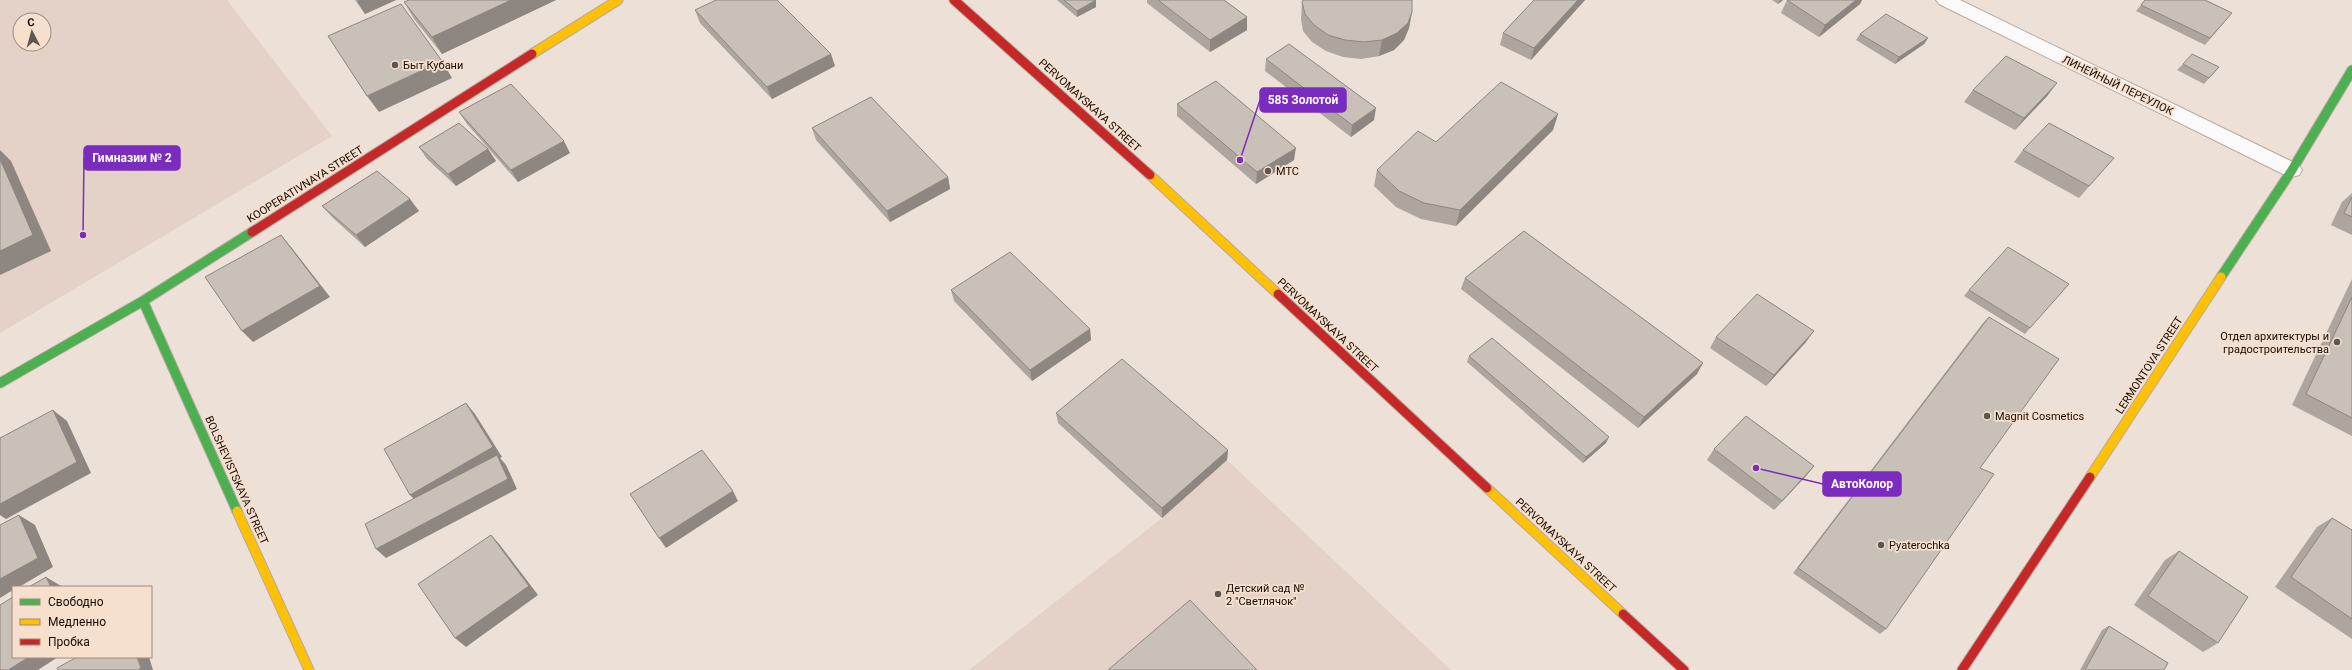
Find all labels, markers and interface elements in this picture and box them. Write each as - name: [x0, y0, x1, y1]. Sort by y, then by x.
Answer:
- north arrow: [12, 12, 52, 52]
- text: С: [27, 16, 35, 29]
- street label: ЛИНЕЙНЫЙ ПЕРЕУЛОК: [2060, 53, 2176, 118]
- street label: PERVOMAYSKAYA STREET: [1036, 56, 1144, 155]
- place label: Быт Кубани: [403, 59, 463, 72]
- marker: Быт Кубани: [390, 60, 400, 70]
- callout: 585 Золотой: [1260, 88, 1346, 112]
- text: 585 Золотой: [1268, 93, 1339, 107]
- street label: KOOPERATIVNAYA STREET: [245, 143, 366, 226]
- callout: Гимназии № 2: [84, 146, 180, 170]
- text: Гимназии № 2: [92, 151, 172, 165]
- place label: МТС: [1276, 165, 1299, 178]
- marker: МТС: [1263, 166, 1273, 176]
- street label: PERVOMAYSKAYA STREET: [1275, 275, 1381, 376]
- street label: LERMONTOVA STREET: [2113, 314, 2186, 416]
- place label: Отдел архитектуры и градостроительства: [2220, 330, 2329, 356]
- marker: Отдел архитектуры и градостроительства: [2332, 337, 2342, 347]
- place label: Magnit Cosmetics: [1995, 410, 2084, 423]
- marker: Magnit Cosmetics: [1982, 411, 1992, 421]
- street label: BOLSHEVISTSKAYA STREET: [202, 414, 271, 547]
- callout: АвтоКолор: [1823, 472, 1901, 496]
- text: АвтоКолор: [1831, 477, 1893, 491]
- street label: PERVOMAYSKAYA STREET: [1513, 495, 1619, 596]
- place label: Pyaterochka: [1889, 539, 1950, 552]
- marker: Pyaterochka: [1876, 540, 1886, 550]
- place label: Детский сад № 2 "Светлячок": [1226, 582, 1304, 608]
- legend: [12, 586, 152, 658]
- marker: Детский сад № 2 "Светлячок": [1213, 589, 1223, 599]
- text: Свободно: [48, 595, 104, 609]
- text: Медленно: [48, 615, 106, 629]
- text: Пробка: [48, 635, 90, 649]

